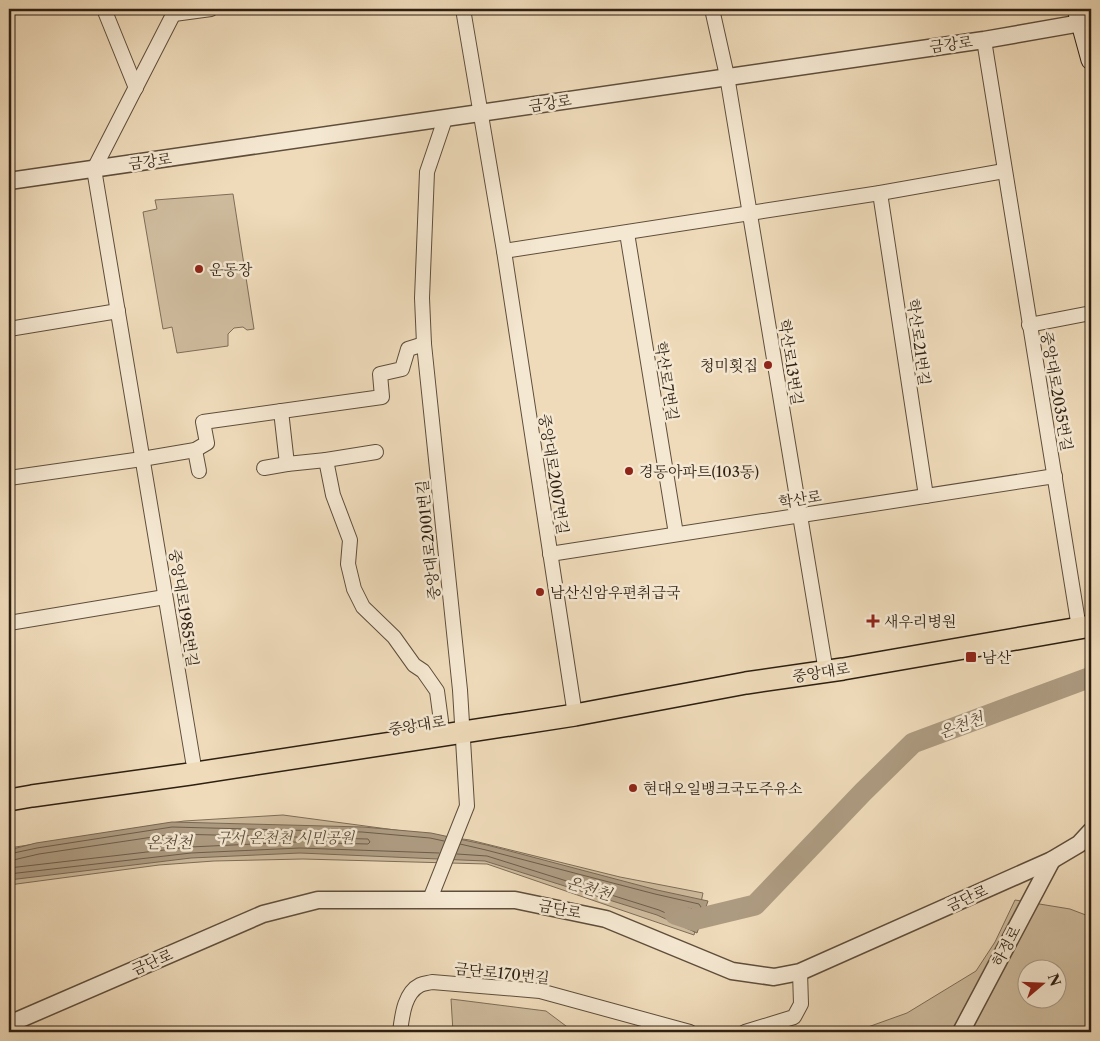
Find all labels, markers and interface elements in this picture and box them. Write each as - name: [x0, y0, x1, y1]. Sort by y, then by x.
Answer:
- street label: 금강로: [928, 31, 974, 56]
- street label: 금강로: [527, 90, 573, 116]
- street label: 금강로: [127, 148, 173, 173]
- place label: 운동장: [209, 260, 253, 279]
- marker: 운동장: [193, 263, 205, 275]
- street label: 학산로21번길: [904, 297, 934, 387]
- street label: 학산로13번길: [775, 318, 807, 406]
- street label: 중앙대로2035번길: [1037, 330, 1077, 452]
- street label: 학산로7번길: [651, 340, 683, 422]
- place label: 청미횟집: [700, 356, 758, 375]
- marker: 청미횟집: [762, 359, 774, 371]
- street label: 중앙대로2007번길: [535, 412, 573, 536]
- place label: 경동아파트(103동): [639, 462, 759, 481]
- marker: 경동아파트(103동): [623, 465, 635, 477]
- street label: 중앙대로2001번길: [412, 479, 444, 601]
- street label: 학산로: [777, 486, 823, 512]
- street label: 중앙대로1985번길: [165, 548, 203, 668]
- place label: 남산신암우편취급국: [550, 583, 681, 602]
- marker: 남산신암우편취급국: [534, 586, 546, 598]
- place label: 새우리병원: [884, 612, 956, 631]
- marker: 새우리병원: [866, 614, 880, 628]
- place label: 남산: [982, 648, 1011, 667]
- marker: 남산: [964, 650, 978, 664]
- street label: 중앙대로: [791, 658, 852, 686]
- water label: 온천천: [936, 707, 988, 742]
- street label: 중앙대로: [387, 711, 448, 739]
- place label: 현대오일뱅크국도주유소: [643, 779, 803, 798]
- marker: 현대오일뱅크국도주유소: [627, 782, 639, 794]
- park label: 구서 온천천 시민공원: [216, 828, 356, 847]
- water label: 온천천: [146, 832, 194, 852]
- water label: 온천천: [564, 872, 616, 905]
- street label: 금단로: [943, 880, 991, 916]
- street label: 금단로: [537, 896, 584, 923]
- street label: 하정로: [987, 922, 1025, 970]
- street label: 금단로: [128, 945, 176, 979]
- north arrow: [1018, 958, 1068, 1008]
- street label: 금단로170번길: [453, 959, 551, 987]
- text: N: [1044, 971, 1065, 988]

